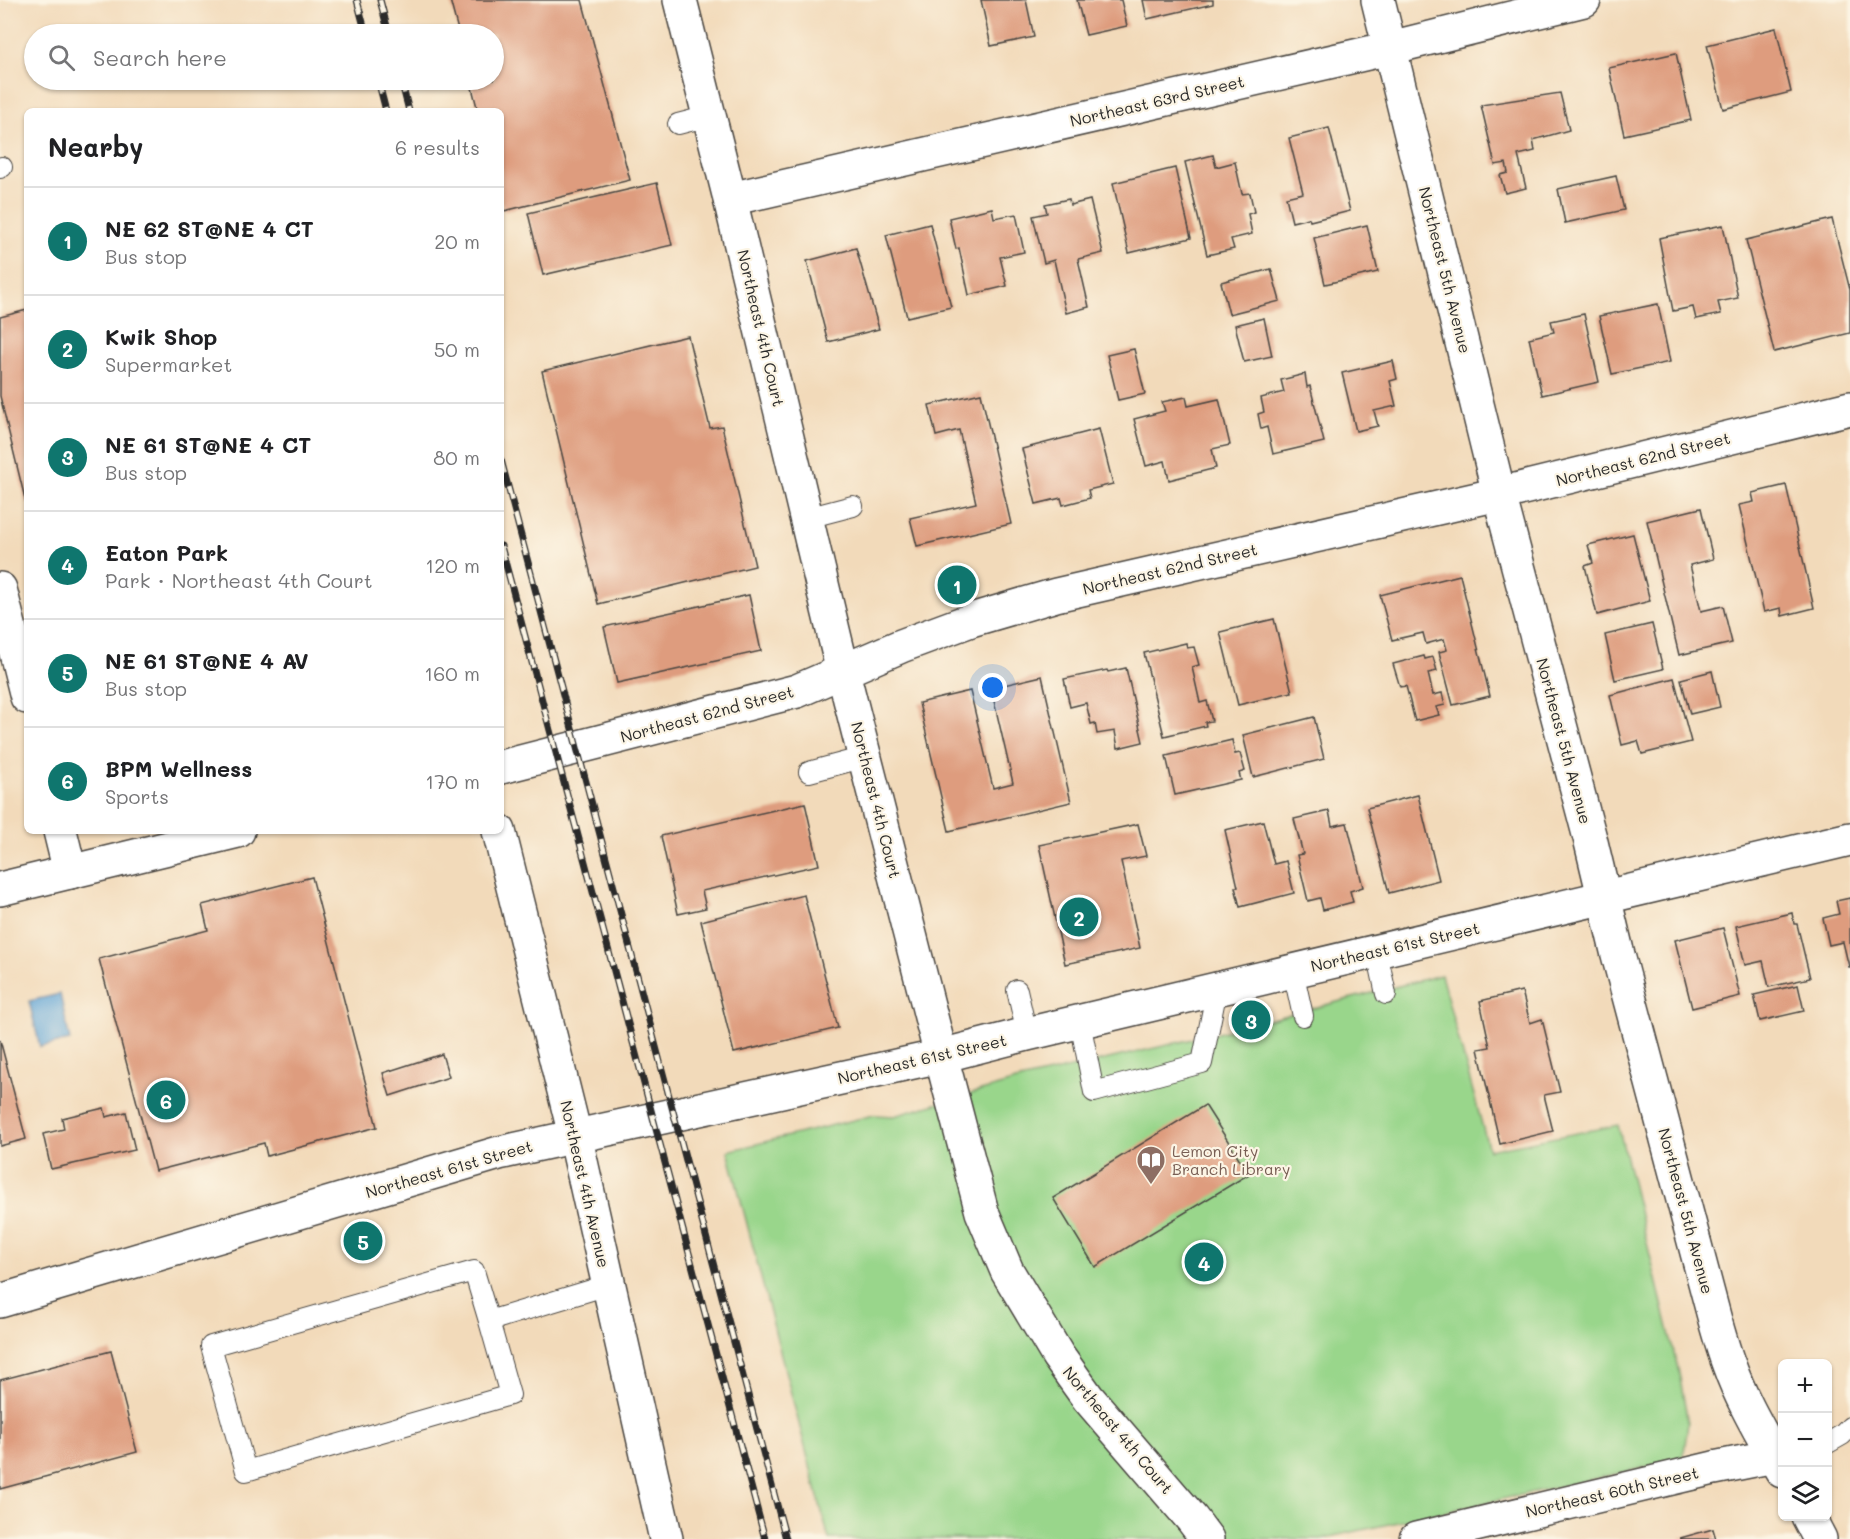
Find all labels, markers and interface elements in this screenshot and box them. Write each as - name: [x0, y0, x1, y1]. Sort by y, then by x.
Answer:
- search box: [24, 24, 504, 90]
- icon: search: [45, 41, 78, 74]
- text: Search here: [93, 43, 227, 72]
- street label: Northeast 63rd Street: [1068, 70, 1246, 131]
- text: Nearby: [48, 130, 143, 164]
- text: 6 results: [395, 134, 480, 160]
- street label: Northeast 5th Avenue: [1415, 184, 1476, 355]
- text: NE 62 ST@NE 4 CT: [105, 214, 314, 243]
- text: 1: [63, 228, 72, 254]
- text: 20 m: [434, 228, 480, 254]
- text: Bus stop: [105, 243, 187, 269]
- street label: Northeast 4th Court: [733, 247, 790, 408]
- text: Kwik Shop: [105, 322, 217, 351]
- text: 2: [62, 336, 73, 362]
- text: 50 m: [434, 336, 480, 362]
- text: Supermarket: [105, 351, 232, 377]
- street label: Northeast 62nd Street: [1554, 427, 1732, 490]
- text: NE 61 ST@NE 4 CT: [105, 430, 311, 459]
- text: 3: [62, 444, 74, 470]
- text: 80 m: [433, 444, 480, 470]
- text: Bus stop: [105, 459, 187, 485]
- text: Eaton Park: [105, 538, 228, 567]
- street label: Northeast 62nd Street: [1080, 538, 1259, 599]
- text: 4: [61, 552, 74, 578]
- text: 120 m: [425, 552, 480, 578]
- pin: 1: [938, 562, 976, 608]
- text: Park · Northeast 4th Court: [105, 567, 373, 593]
- text: NE 61 ST@NE 4 AV: [105, 646, 308, 675]
- street label: Northeast 5th Avenue: [1532, 656, 1597, 826]
- text: 5: [62, 660, 73, 686]
- text: 160 m: [424, 660, 480, 686]
- your location: [978, 673, 1007, 702]
- text: Bus stop: [105, 675, 187, 701]
- street label: Northeast 62nd Street: [618, 680, 796, 747]
- street label: Northeast 4th Court: [847, 719, 906, 880]
- text: BPM Wellness: [105, 754, 252, 783]
- text: 6: [61, 768, 74, 794]
- text: 170 m: [425, 768, 480, 794]
- text: Sports: [105, 783, 169, 809]
- pin: 2: [1060, 894, 1098, 940]
- street label: Northeast 61st Street: [1308, 917, 1481, 976]
- pin: 3: [1232, 998, 1270, 1042]
- street label: Northeast 61st Street: [835, 1029, 1008, 1088]
- pin: 6: [146, 1078, 186, 1122]
- street label: Northeast 4th Avenue: [556, 1098, 615, 1270]
- street label: Northeast 5th Avenue: [1654, 1126, 1719, 1296]
- street label: Northeast 61st Street: [363, 1135, 535, 1202]
- place label: Lemon City Branch Library: [1172, 1140, 1290, 1179]
- library icon: Lemon City Branch Library: [1135, 1144, 1167, 1186]
- pin: 5: [344, 1218, 382, 1264]
- pin: 4: [1184, 1240, 1224, 1284]
- map controls: [1778, 1359, 1832, 1521]
- button: +: [1778, 1359, 1832, 1413]
- street label: Northeast 4th Court: [1059, 1361, 1178, 1498]
- button: −: [1778, 1413, 1832, 1467]
- street label: Northeast 60th Street: [1523, 1461, 1700, 1522]
- button: layers: [1778, 1467, 1832, 1521]

